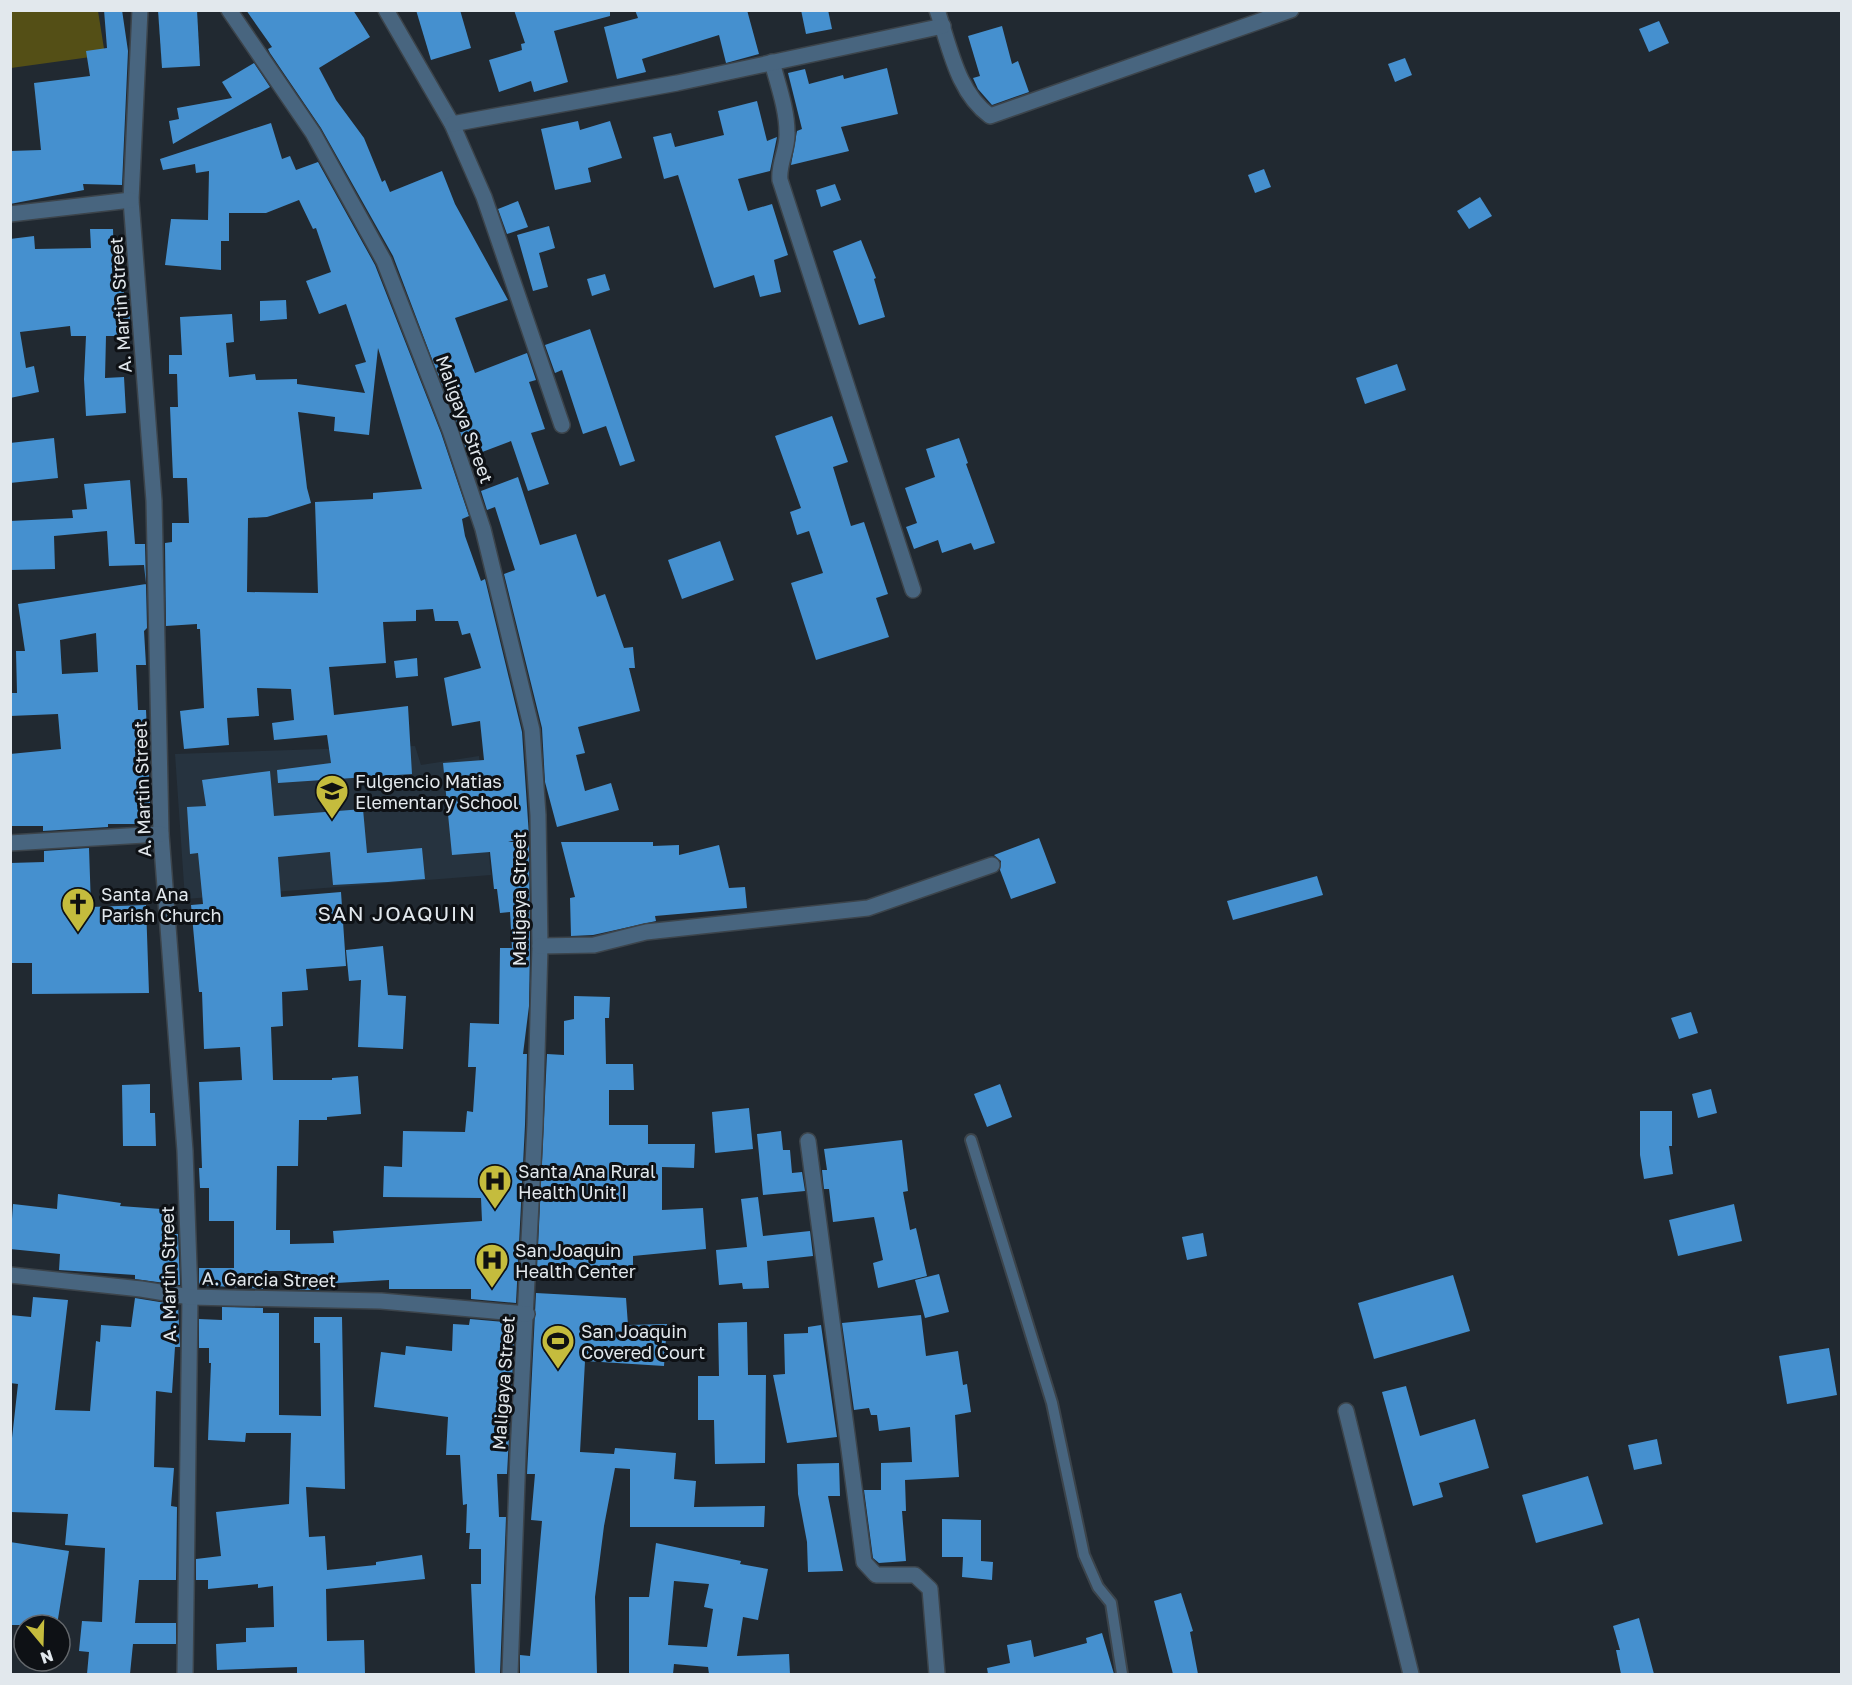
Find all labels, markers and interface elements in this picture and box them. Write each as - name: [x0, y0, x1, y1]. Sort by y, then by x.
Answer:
- street label: A. Martin Street: [104, 236, 136, 374]
- street label: Maligaya Street: [432, 352, 498, 486]
- street label: A. Martin Street: [129, 721, 155, 857]
- place label: Fulgencio Matias Elementary School: [355, 770, 519, 813]
- school or university icon: Fulgencio Matias Elementary School: [314, 773, 350, 820]
- street label: Maligaya Street: [508, 832, 530, 966]
- place label: Santa Ana Parish Church: [101, 883, 222, 926]
- church icon: Santa Ana Parish Church: [60, 886, 96, 933]
- district label: SAN JOAQUIN: [318, 900, 476, 926]
- place label: Santa Ana Rural Health Unit I: [518, 1160, 656, 1203]
- hospital icon: Santa Ana Rural Health Unit I: [477, 1163, 513, 1210]
- street label: A. Martin Street: [156, 1206, 180, 1342]
- place label: San Joaquin Health Center: [515, 1239, 636, 1282]
- hospital icon: San Joaquin Health Center: [474, 1242, 510, 1289]
- street label: A. Garcia Street: [202, 1267, 336, 1291]
- street label: Maligaya Street: [487, 1315, 519, 1451]
- place label: San Joaquin Covered Court: [581, 1320, 705, 1363]
- sports icon: San Joaquin Covered Court: [540, 1323, 576, 1370]
- north arrow: [12, 1613, 72, 1673]
- text: N: [38, 1646, 56, 1669]

